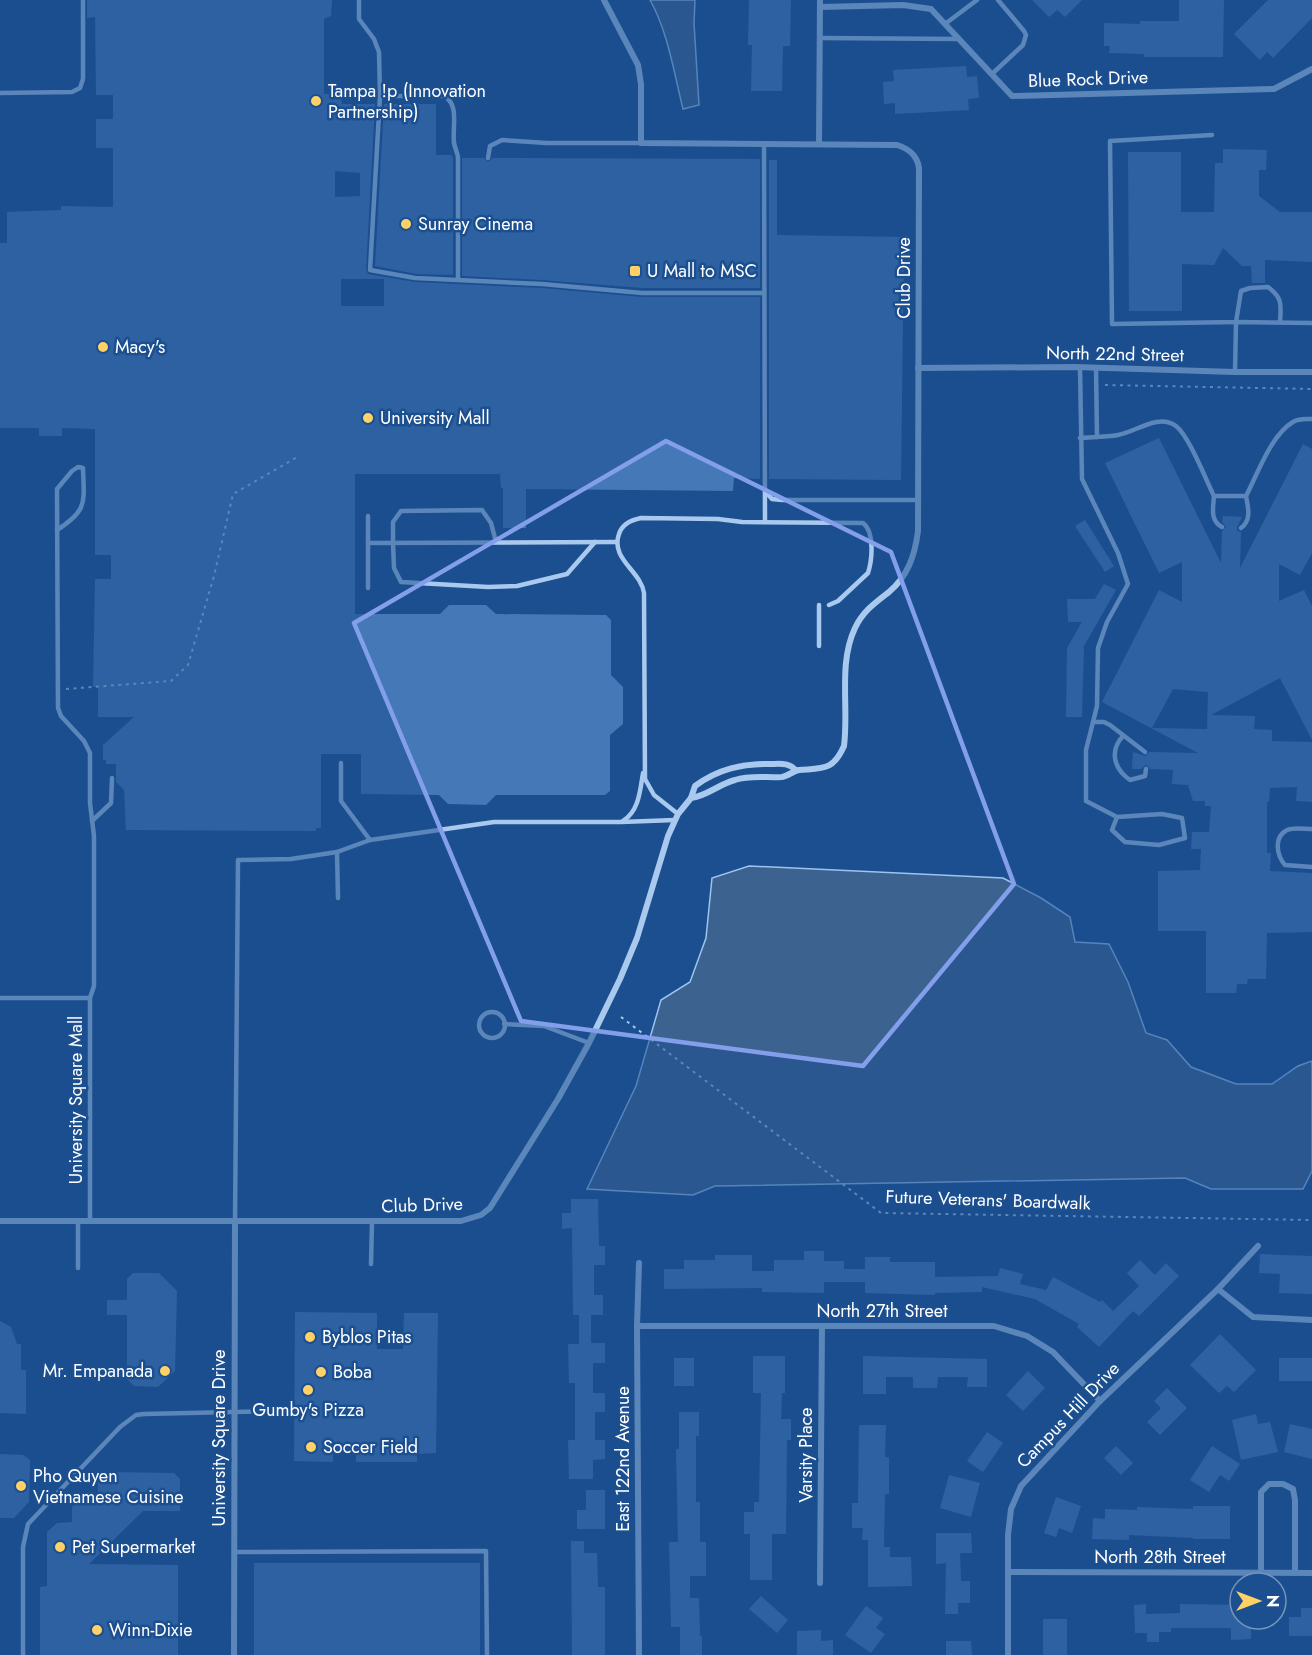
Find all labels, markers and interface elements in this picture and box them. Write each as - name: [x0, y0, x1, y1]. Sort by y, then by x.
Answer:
- street label: Blue Rock Drive: [1028, 64, 1148, 94]
- place label: Tampa !p (Innovation Partnership): [328, 78, 486, 125]
- marker: Tampa !p (Innovation Partnership): [309, 94, 323, 108]
- place label: Sunray Cinema: [418, 211, 533, 237]
- marker: Sunray Cinema: [399, 217, 413, 231]
- street label: Club Drive: [891, 237, 917, 319]
- place label: U Mall to MSC: [647, 258, 757, 284]
- marker: U Mall to MSC: [628, 264, 642, 278]
- place label: Macy's: [115, 334, 165, 360]
- marker: Macy's: [96, 340, 110, 354]
- street label: North 22nd Street: [1046, 340, 1185, 368]
- place label: University Mall: [380, 405, 490, 431]
- marker: University Mall: [361, 411, 375, 425]
- street label: University Square Mall: [63, 1016, 89, 1184]
- street label: Future Veterans' Boardwalk: [885, 1183, 1091, 1217]
- street label: Club Drive: [381, 1191, 463, 1219]
- street label: North 27th Street: [817, 1298, 948, 1324]
- place label: Byblos Pitas: [322, 1324, 412, 1350]
- marker: Byblos Pitas: [303, 1330, 317, 1344]
- street label: University Square Drive: [206, 1350, 232, 1526]
- street label: Campus Hill Drive: [1010, 1356, 1126, 1474]
- place label: Mr. Empanada: [43, 1358, 153, 1384]
- place label: Boba: [333, 1359, 372, 1385]
- marker: Mr. Empanada: [158, 1364, 172, 1378]
- marker: Boba: [314, 1365, 328, 1379]
- marker: Gumby's Pizza: [301, 1383, 315, 1397]
- street label: East 122nd Avenue: [610, 1386, 636, 1532]
- place label: Gumby's Pizza: [252, 1397, 364, 1423]
- street label: Varsity Place: [793, 1407, 819, 1503]
- place label: Soccer Field: [323, 1434, 418, 1460]
- marker: Soccer Field: [304, 1440, 318, 1454]
- place label: Pho Quyen Vietnamese Cuisine: [33, 1463, 184, 1510]
- marker: Pho Quyen Vietnamese Cuisine: [14, 1479, 28, 1493]
- place label: Pet Supermarket: [72, 1534, 196, 1560]
- marker: Pet Supermarket: [53, 1540, 67, 1554]
- street label: North 28th Street: [1094, 1544, 1226, 1570]
- north arrow: [1228, 1571, 1288, 1631]
- text: N: [1261, 1595, 1284, 1607]
- place label: Winn-Dixie: [109, 1617, 193, 1643]
- marker: Winn-Dixie: [90, 1623, 104, 1637]

